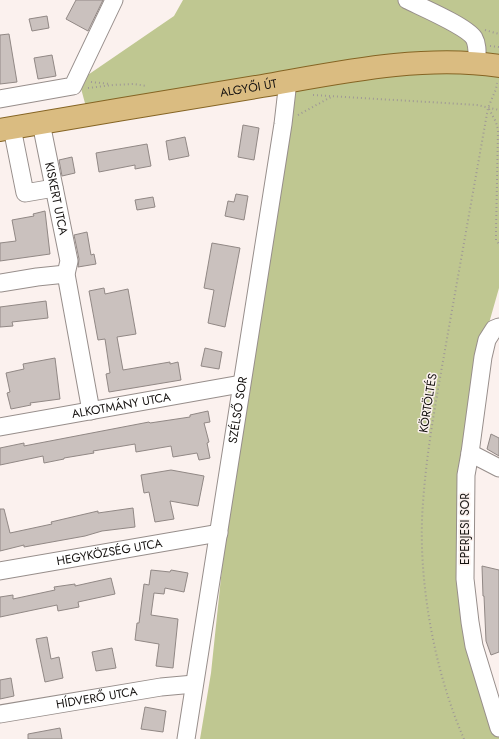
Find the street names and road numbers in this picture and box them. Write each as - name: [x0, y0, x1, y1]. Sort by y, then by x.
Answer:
- street label: ALGYŐI ÚT: [219, 74, 279, 102]
- street label: KISKERT UTCA: [40, 160, 73, 237]
- street label: KÖRTÖLTÉS: [414, 371, 442, 434]
- street label: SZÉLSŐ SOR: [224, 375, 252, 445]
- street label: ALKOTMÁNY UTCA: [70, 388, 172, 423]
- street label: EPERJESI SOR: [456, 493, 474, 565]
- street label: HEGYKÖZSÉG UTCA: [55, 534, 164, 570]
- street label: HÍDVERŐ UTCA: [55, 682, 139, 713]

